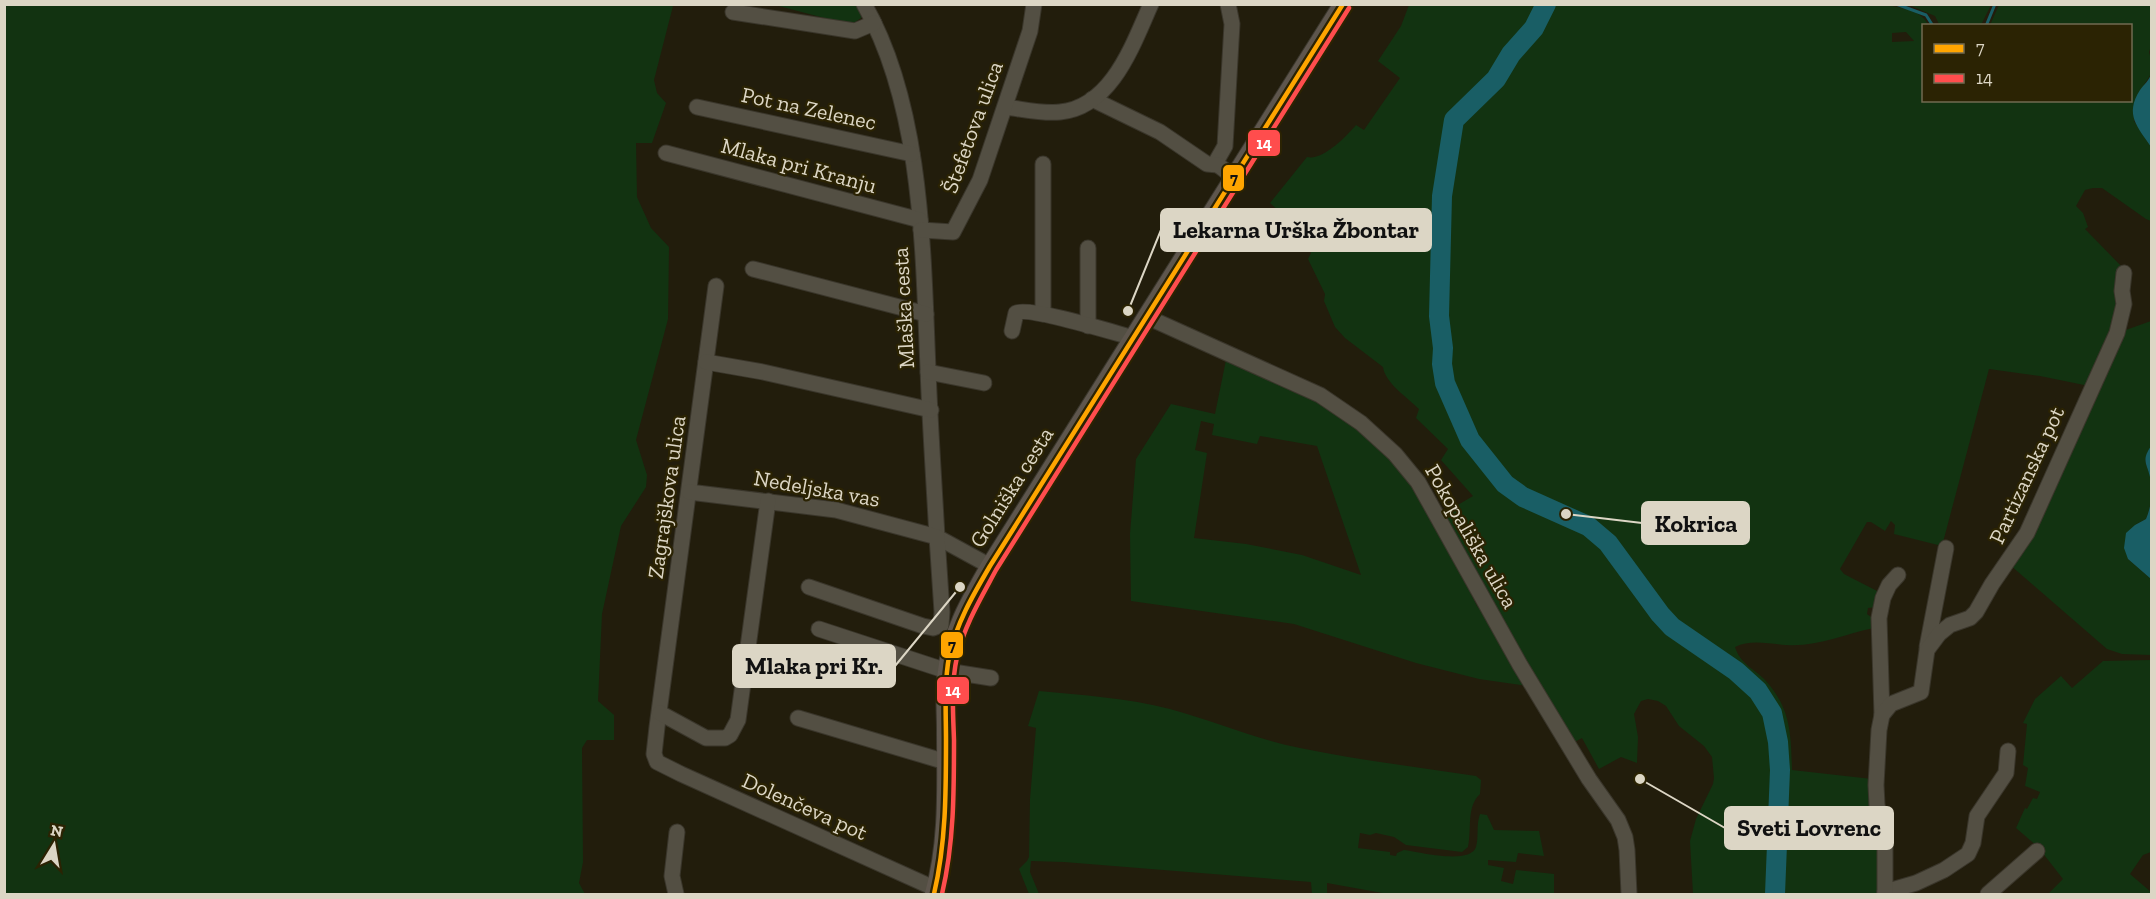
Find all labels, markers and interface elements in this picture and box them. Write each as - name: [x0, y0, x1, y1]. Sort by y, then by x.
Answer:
- legend: [1922, 24, 2132, 102]
- text: 7: [1976, 37, 1985, 59]
- street label: Štefetova ulica: [936, 57, 1009, 197]
- text: 14: [1976, 67, 1993, 89]
- street label: Pot na Zelenec: [739, 81, 879, 136]
- line badge: 14: [1247, 129, 1281, 157]
- street label: Mlaka pri Kranju: [718, 132, 880, 199]
- text: 14: [1256, 134, 1272, 153]
- line badge: 7: [1222, 164, 1245, 192]
- text: 7: [1230, 169, 1238, 188]
- callout: Lekarna Urška Žbontar: [1161, 209, 1431, 251]
- text: Lekarna Urška Žbontar: [1173, 215, 1420, 244]
- street label: Mlaška cesta: [887, 246, 920, 369]
- street label: Partizanska pot: [1983, 402, 2070, 548]
- street label: Zagrajškova ulica: [642, 413, 691, 580]
- street label: Golniška cesta: [964, 422, 1059, 552]
- street label: Pokopališka ulica: [1419, 459, 1524, 614]
- street label: Nedeljska vas: [752, 464, 882, 513]
- callout: Kokrica: [1642, 502, 1749, 544]
- text: Kokrica: [1655, 509, 1738, 538]
- line badge: 7: [940, 631, 964, 659]
- text: 7: [948, 636, 956, 655]
- callout: Mlaka pri Kr.: [733, 645, 895, 687]
- text: Mlaka pri Kr.: [745, 651, 883, 680]
- line badge: 14: [936, 676, 970, 705]
- text: 14: [945, 681, 961, 700]
- street label: Dolenčeva pot: [738, 767, 872, 846]
- callout: Sveti Lovrenc: [1725, 807, 1893, 849]
- text: Sveti Lovrenc: [1737, 813, 1881, 842]
- north arrow: [24, 815, 84, 875]
- text: N: [49, 820, 65, 841]

